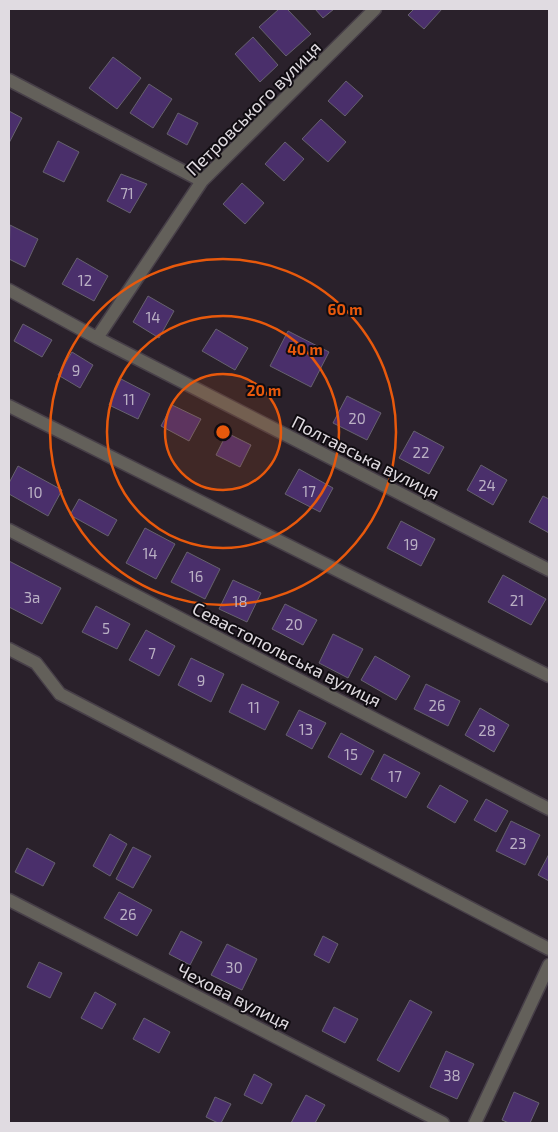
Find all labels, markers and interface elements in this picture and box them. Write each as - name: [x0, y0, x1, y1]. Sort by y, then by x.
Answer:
- street label: Петровського вулиця: [181, 36, 325, 180]
- house number: 71: [120, 184, 134, 202]
- house number: 12: [78, 271, 92, 289]
- text: 60 m: [328, 300, 362, 318]
- house number: 14: [145, 308, 161, 326]
- text: 40 m: [287, 340, 323, 358]
- house number: 9: [72, 361, 80, 379]
- text: 20 m: [247, 381, 281, 399]
- house number: 11: [123, 390, 135, 408]
- house number: 20: [348, 409, 366, 427]
- street label: Полтавська вулиця: [289, 410, 443, 504]
- centre of rings: [214, 423, 232, 441]
- house number: 22: [413, 443, 429, 461]
- house number: 24: [478, 476, 496, 494]
- house number: 17: [302, 482, 316, 500]
- house number: 10: [27, 483, 43, 501]
- house number: 19: [404, 535, 418, 553]
- house number: 14: [142, 544, 158, 562]
- house number: 16: [189, 567, 203, 585]
- house number: 3а: [24, 588, 40, 606]
- house number: 21: [510, 591, 524, 609]
- house number: 18: [232, 592, 248, 610]
- street label: Севастопольська вулиця: [189, 597, 385, 711]
- house number: 20: [285, 615, 303, 633]
- house number: 5: [102, 619, 110, 637]
- house number: 7: [148, 644, 156, 662]
- house number: 9: [197, 671, 205, 689]
- house number: 26: [428, 696, 446, 714]
- house number: 11: [248, 698, 260, 716]
- house number: 13: [299, 720, 313, 738]
- house number: 28: [478, 721, 496, 739]
- house number: 15: [344, 745, 358, 763]
- house number: 17: [388, 767, 402, 785]
- house number: 23: [510, 834, 526, 852]
- house number: 26: [119, 905, 137, 923]
- street label: Чехова вулиця: [174, 958, 294, 1034]
- house number: 30: [225, 958, 243, 976]
- house number: 38: [443, 1066, 461, 1084]

